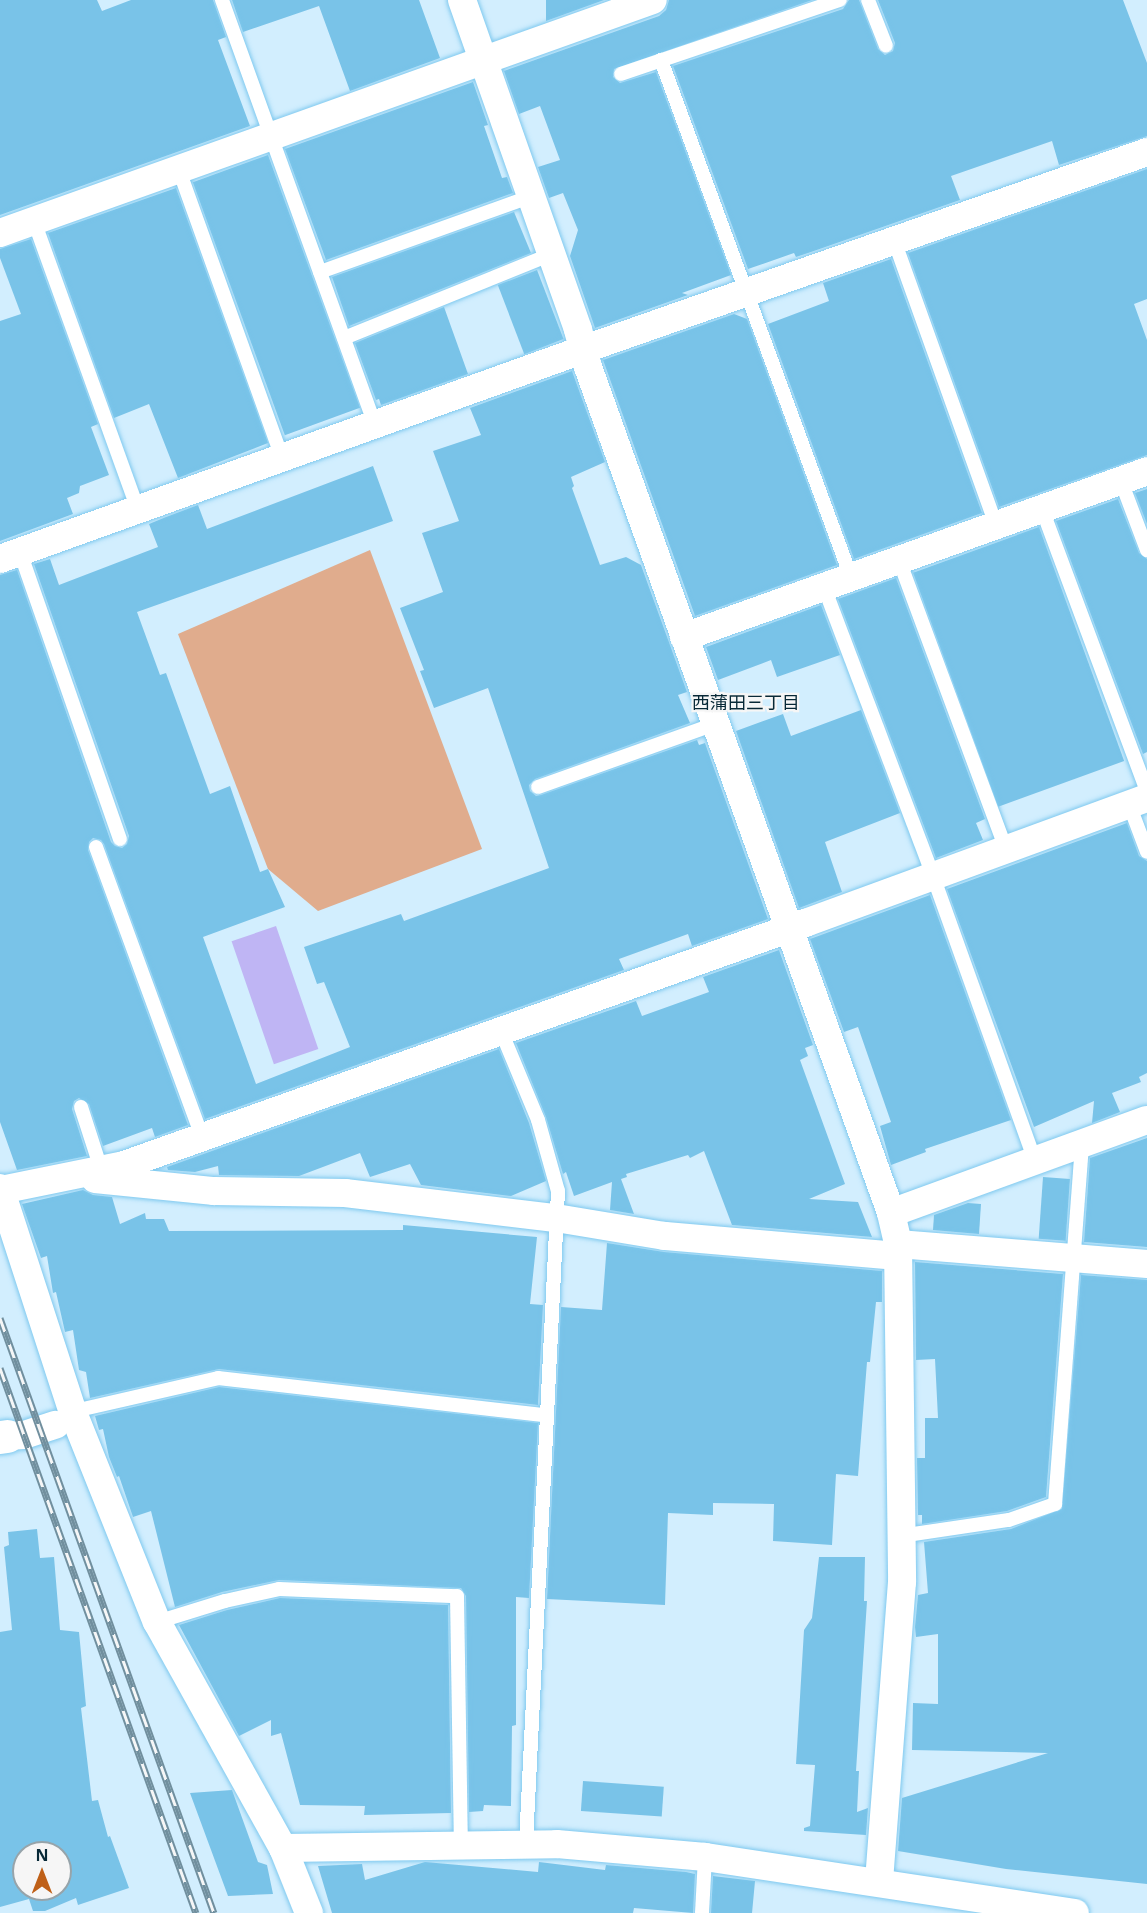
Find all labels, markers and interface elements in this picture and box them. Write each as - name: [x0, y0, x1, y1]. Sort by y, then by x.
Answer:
- district label: 西蒲田三丁目: [692, 691, 800, 713]
- north arrow: [12, 1841, 72, 1901]
- text: N: [35, 1844, 49, 1866]

